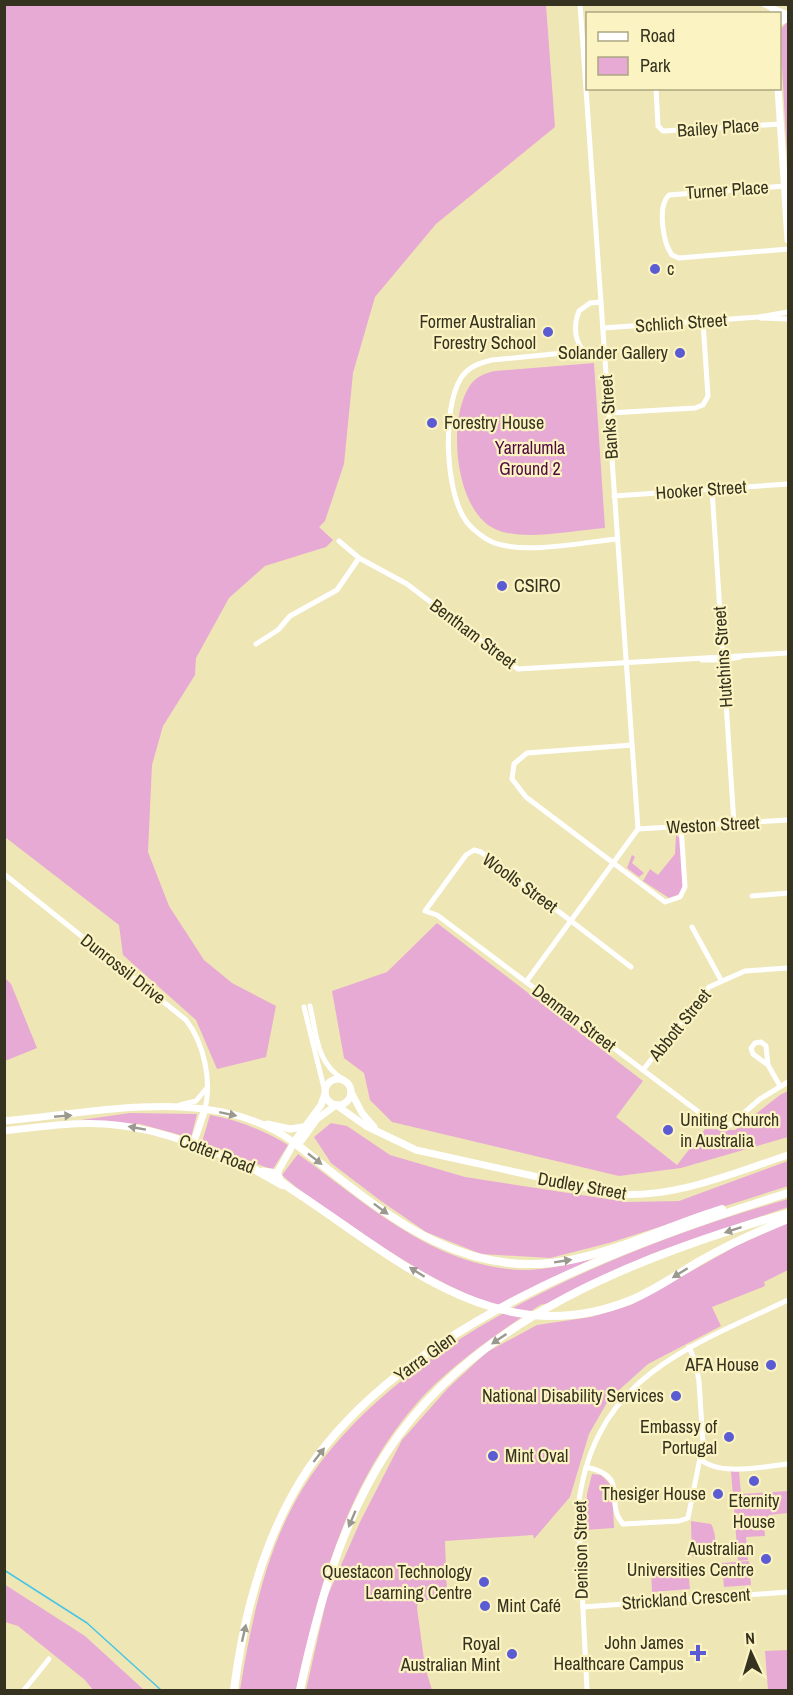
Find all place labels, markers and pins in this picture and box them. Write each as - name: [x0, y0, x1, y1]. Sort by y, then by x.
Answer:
- place label: c: [667, 256, 674, 281]
- marker: c: [648, 262, 662, 276]
- place label: Former Australian Forestry School: [419, 309, 536, 355]
- marker: Former Australian Forestry School: [541, 325, 555, 339]
- place label: Solander Gallery: [558, 340, 669, 365]
- marker: Solander Gallery: [673, 346, 687, 360]
- place label: Forestry House: [444, 410, 544, 435]
- marker: Forestry House: [425, 416, 439, 430]
- place label: CSIRO: [514, 573, 561, 598]
- marker: CSIRO: [495, 579, 509, 593]
- place label: Uniting Church in Australia: [680, 1107, 779, 1153]
- marker: Uniting Church in Australia: [661, 1123, 675, 1137]
- place label: AFA House: [684, 1352, 759, 1377]
- marker: AFA House: [764, 1358, 778, 1372]
- place label: National Disability Services: [482, 1383, 664, 1408]
- marker: National Disability Services: [669, 1389, 683, 1403]
- place label: Embassy of Portugal: [640, 1414, 718, 1460]
- marker: Embassy of Portugal: [722, 1430, 736, 1444]
- place label: Mint Oval: [505, 1443, 568, 1468]
- marker: Mint Oval: [486, 1449, 500, 1463]
- marker: Eternity House: [747, 1474, 761, 1488]
- place label: Thesiger House: [601, 1481, 706, 1506]
- marker: Thesiger House: [711, 1487, 725, 1501]
- place label: Eternity House: [729, 1488, 780, 1534]
- place label: Australian Universities Centre: [627, 1536, 754, 1582]
- marker: Australian Universities Centre: [759, 1552, 773, 1566]
- place label: Questacon Technology Learning Centre: [322, 1559, 473, 1605]
- marker: Questacon Technology Learning Centre: [477, 1575, 491, 1589]
- place label: Mint Café: [497, 1593, 561, 1618]
- marker: Mint Café: [478, 1599, 492, 1613]
- place label: John James Healthcare Campus: [554, 1630, 684, 1676]
- place label: Royal Australian Mint: [400, 1631, 500, 1677]
- marker: John James Healthcare Campus: [689, 1644, 707, 1662]
- marker: Royal Australian Mint: [505, 1647, 519, 1661]

